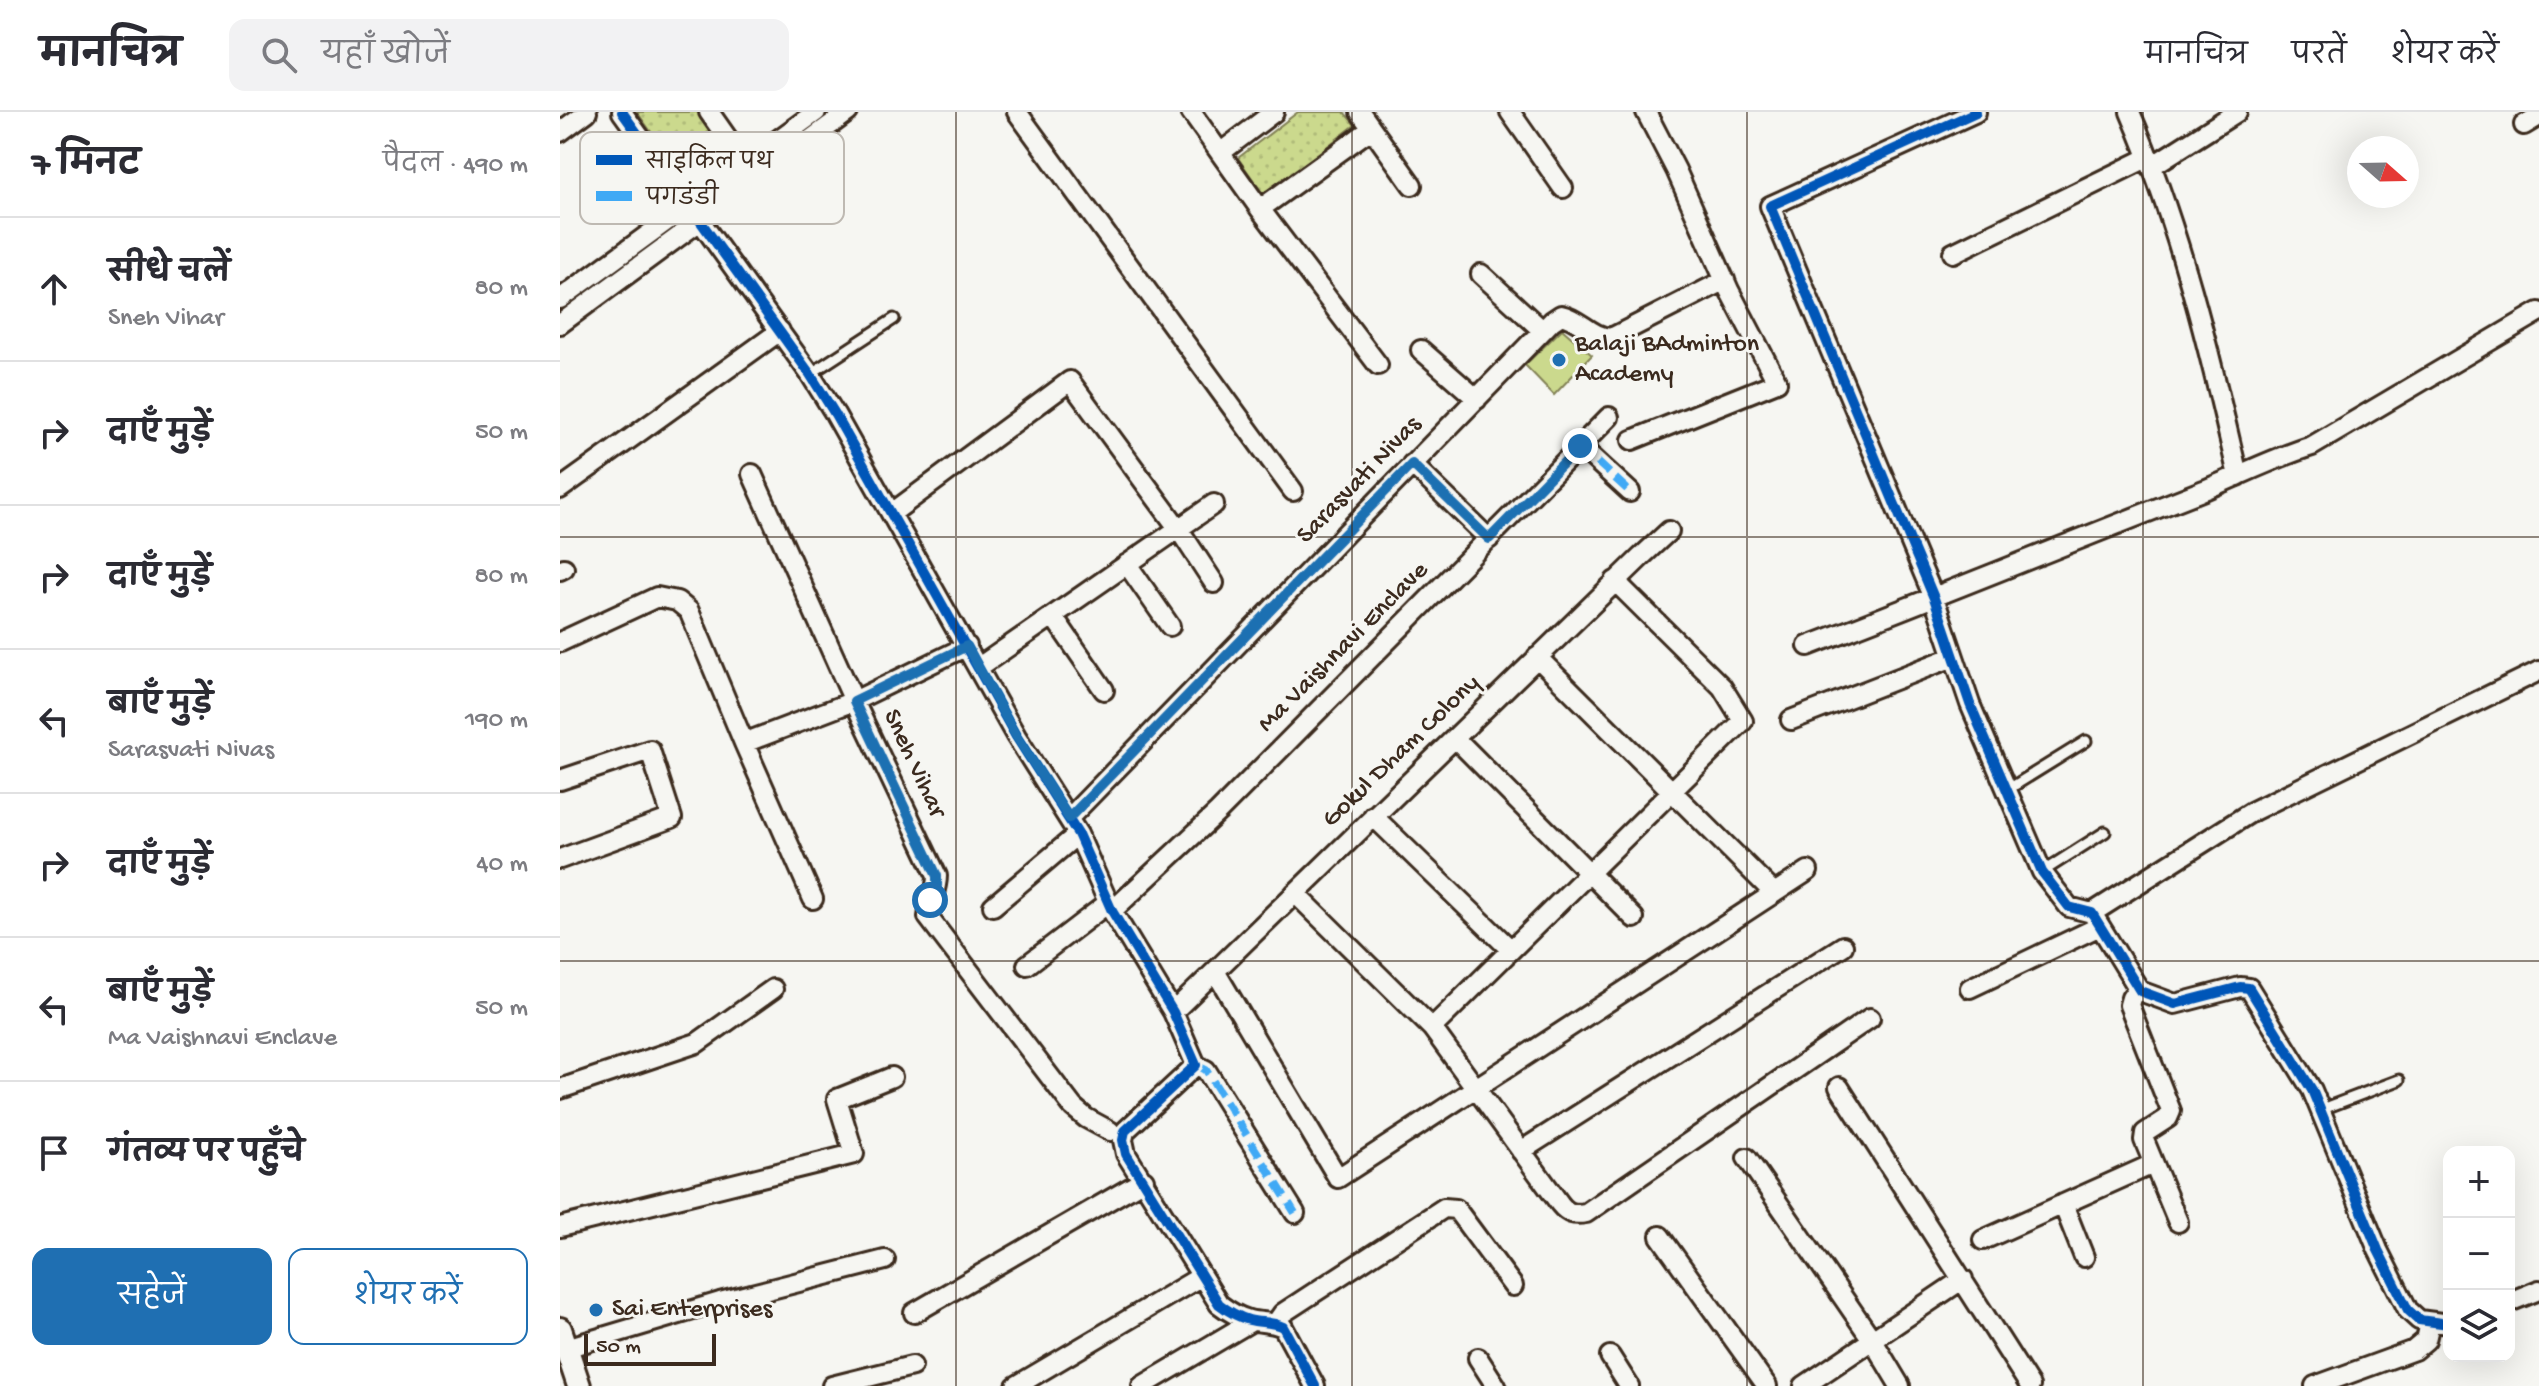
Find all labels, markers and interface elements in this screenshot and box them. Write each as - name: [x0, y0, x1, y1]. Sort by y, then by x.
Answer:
- search box: [229, 19, 789, 91]
- icon: search: [257, 33, 301, 77]
- text: मानचित्र: [40, 36, 181, 80]
- text: यहाँ खोजें: [321, 40, 450, 75]
- text: मानचित्र: [2145, 41, 2248, 74]
- text: परतें: [2292, 41, 2347, 74]
- text: शेयर करें: [2391, 41, 2499, 74]
- legend: [580, 132, 844, 224]
- north arrow: [2347, 136, 2419, 208]
- text: साइकिल पथ: [645, 143, 775, 177]
- text: 7 मिनट: [32, 147, 140, 187]
- text: पैदल · 490 m: [383, 151, 528, 182]
- text: पगडंडी: [645, 179, 720, 213]
- text: सीधे चलें: [108, 258, 230, 293]
- icon: ahead: [32, 267, 76, 311]
- text: 80 m: [474, 274, 528, 305]
- text: Sneh Vihar: [108, 304, 224, 335]
- place label: Balaji BAdminton Academy: [1574, 330, 1760, 391]
- marker: Balaji BAdminton Academy: [1550, 351, 1568, 369]
- street label: Sarasvati Nivas: [1291, 409, 1430, 552]
- icon: right: [32, 411, 76, 455]
- text: दाएँ मुड़ें: [108, 418, 212, 453]
- text: 50 m: [475, 418, 528, 449]
- route end: [1562, 428, 1598, 464]
- icon: right: [32, 555, 76, 599]
- street label: Ma Vaishnavi Enclave: [1252, 556, 1436, 740]
- text: दाएँ मुड़ें: [108, 562, 212, 597]
- text: 80 m: [474, 562, 528, 593]
- street label: Gokul Dham Colony: [1317, 669, 1488, 835]
- text: बाएँ मुड़ें: [108, 690, 213, 725]
- icon: left: [32, 699, 76, 743]
- street label: Sneh Vihar: [875, 705, 953, 825]
- text: 190 m: [465, 706, 528, 737]
- text: Sarasvati Nivas: [108, 736, 274, 767]
- icon: right: [32, 843, 76, 887]
- text: दाएँ मुड़ें: [108, 850, 212, 885]
- text: 40 m: [476, 850, 528, 881]
- route start: [912, 882, 948, 918]
- text: बाएँ मुड़ें: [108, 978, 213, 1013]
- icon: left: [32, 987, 76, 1031]
- text: 50 m: [475, 994, 528, 1025]
- text: Ma Vaishnavi Enclave: [108, 1024, 337, 1055]
- icon: arrive: [32, 1131, 76, 1175]
- text: गंतव्य पर पहुँचे: [108, 1138, 305, 1173]
- map controls: [2443, 1146, 2515, 1362]
- button: +: [2443, 1146, 2515, 1218]
- button: −: [2443, 1218, 2515, 1290]
- button: सहेजें: [32, 1248, 272, 1345]
- button: शेयर करें: [288, 1248, 528, 1345]
- button: layers: [2443, 1290, 2515, 1362]
- place label: Sai Enterprises: [612, 1295, 774, 1326]
- marker: Sai Enterprises: [587, 1301, 605, 1319]
- scale bar: [584, 1330, 716, 1366]
- text: 50 m: [596, 1335, 641, 1361]

